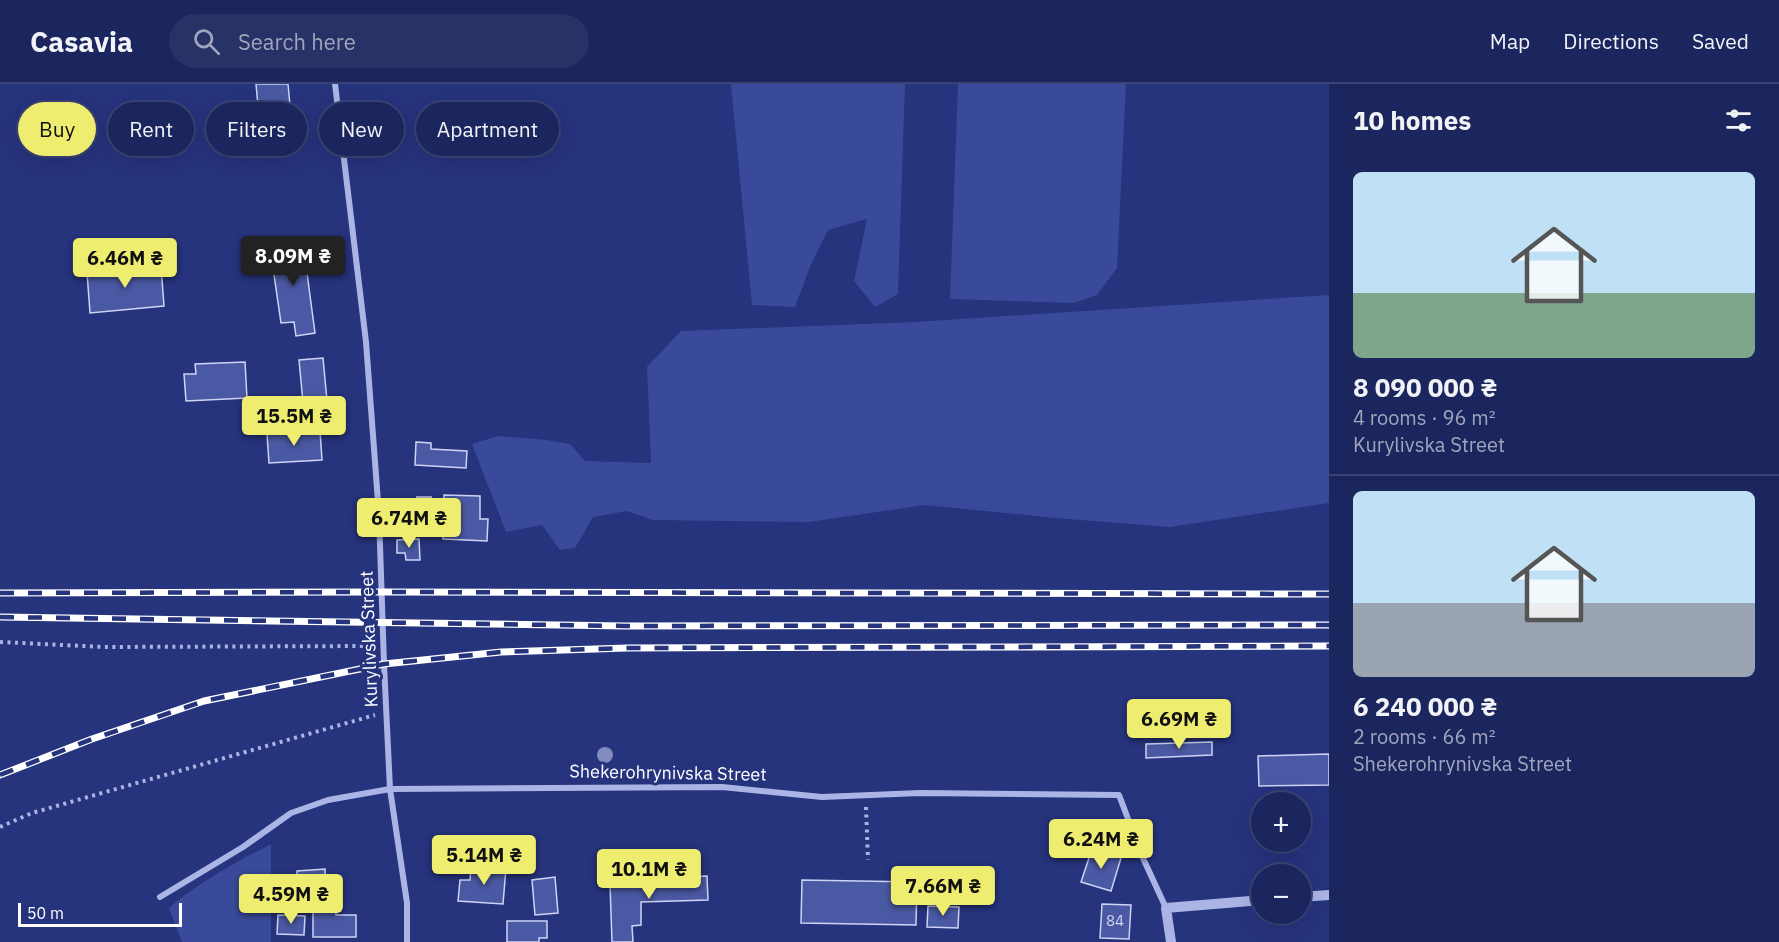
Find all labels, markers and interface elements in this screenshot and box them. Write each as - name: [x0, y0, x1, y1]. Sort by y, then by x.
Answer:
- search box: [169, 14, 589, 68]
- text: Casavia: [30, 23, 133, 60]
- icon: search: [190, 25, 223, 58]
- text: Search here: [238, 27, 356, 56]
- text: Map: [1490, 27, 1530, 55]
- text: Directions: [1563, 27, 1659, 55]
- text: Saved: [1692, 27, 1749, 55]
- chip: Buy: [18, 102, 96, 156]
- chip: Rent: [108, 102, 194, 156]
- chip: Filters: [206, 102, 307, 156]
- chip: New: [319, 102, 404, 156]
- chip: Apartment: [416, 102, 559, 156]
- text: 10 homes: [1353, 103, 1471, 137]
- icon: filters: [1722, 104, 1755, 137]
- icon: home: [1500, 211, 1608, 319]
- pin: 8.09M ₴: [238, 236, 348, 287]
- pin: 6.46M ₴: [70, 238, 180, 289]
- text: 8.09M ₴: [255, 242, 331, 269]
- text: 6.46M ₴: [87, 244, 163, 271]
- text: 8 090 000 ₴: [1353, 370, 1497, 404]
- pin: 15.5M ₴: [239, 396, 349, 447]
- text: 15.5M ₴: [256, 402, 332, 429]
- text: 4 rooms · 96 m²: [1353, 404, 1496, 431]
- text: Kurylivska Street: [1353, 431, 1505, 458]
- pin: 6.74M ₴: [354, 498, 464, 549]
- text: 6.74M ₴: [371, 504, 447, 531]
- icon: home: [1500, 530, 1608, 638]
- street label: Kurylivska Street: [355, 570, 382, 708]
- text: 6 240 000 ₴: [1353, 689, 1497, 723]
- pin: 6.69M ₴: [1124, 699, 1234, 750]
- text: 6.69M ₴: [1141, 705, 1217, 732]
- text: 2 rooms · 66 m²: [1353, 723, 1496, 750]
- text: Shekerohrynivska Street: [1353, 750, 1572, 777]
- street label: Shekerohrynivska Street: [569, 759, 767, 786]
- map controls: [1251, 792, 1311, 924]
- button: +: [1251, 792, 1311, 852]
- pin: 6.24M ₴: [1046, 819, 1156, 870]
- text: 6.24M ₴: [1063, 825, 1139, 852]
- pin: 5.14M ₴: [429, 835, 539, 886]
- text: 5.14M ₴: [446, 841, 522, 868]
- pin: 10.1M ₴: [594, 849, 704, 900]
- text: 10.1M ₴: [611, 855, 687, 882]
- button: −: [1251, 864, 1311, 924]
- pin: 7.66M ₴: [888, 866, 998, 917]
- text: 7.66M ₴: [905, 872, 981, 899]
- pin: 4.59M ₴: [236, 874, 346, 925]
- text: 4.59M ₴: [253, 880, 329, 907]
- scale bar: [18, 900, 182, 928]
- text: 50 m: [27, 903, 64, 923]
- house number: 84: [1106, 911, 1124, 930]

